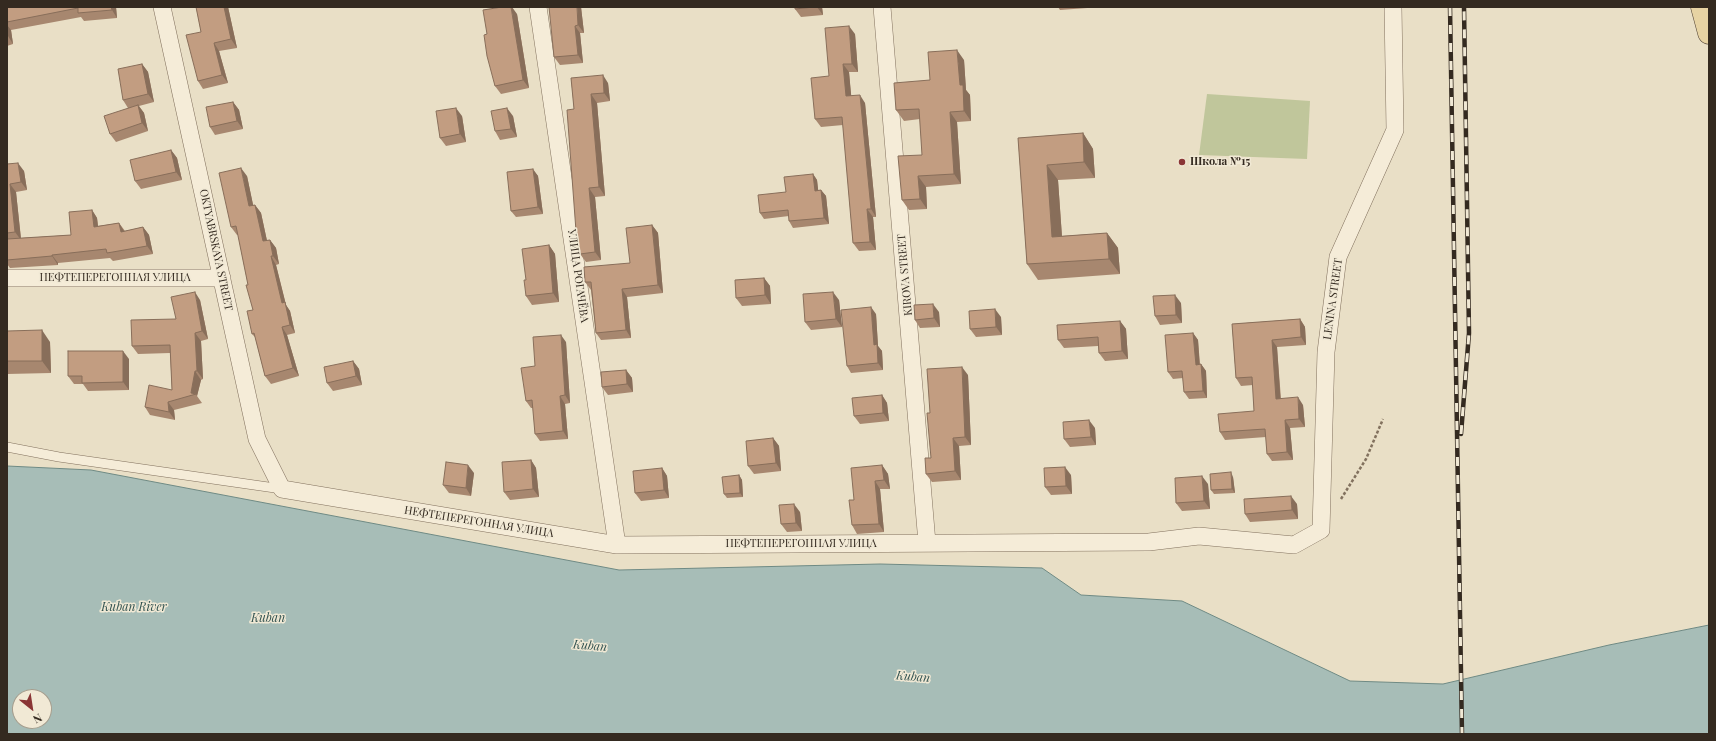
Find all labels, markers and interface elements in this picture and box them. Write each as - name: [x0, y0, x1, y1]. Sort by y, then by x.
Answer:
- place label: Школа №15: [1190, 155, 1250, 169]
- marker: Школа №15: [1177, 157, 1187, 167]
- street label: OKTYABRSKAYA STREET: [197, 188, 235, 312]
- street label: УЛИЦА РОГАЧЁВА: [565, 228, 591, 324]
- street label: KIROVA STREET: [895, 234, 915, 316]
- street label: LENINA STREET: [1321, 257, 1345, 341]
- street label: НЕФТЕПЕРЕГОННАЯ УЛИЦА: [39, 271, 191, 285]
- street label: НЕФТЕПЕРЕГОННАЯ УЛИЦА: [403, 504, 555, 540]
- street label: НЕФТЕПЕРЕГОННАЯ УЛИЦА: [725, 537, 877, 551]
- water label: Kuban River: [101, 600, 167, 614]
- water label: Kuban: [251, 611, 285, 625]
- water label: Kuban: [572, 637, 608, 655]
- water label: Kuban: [895, 668, 931, 686]
- north arrow: [12, 689, 52, 729]
- text: N: [31, 710, 45, 727]

